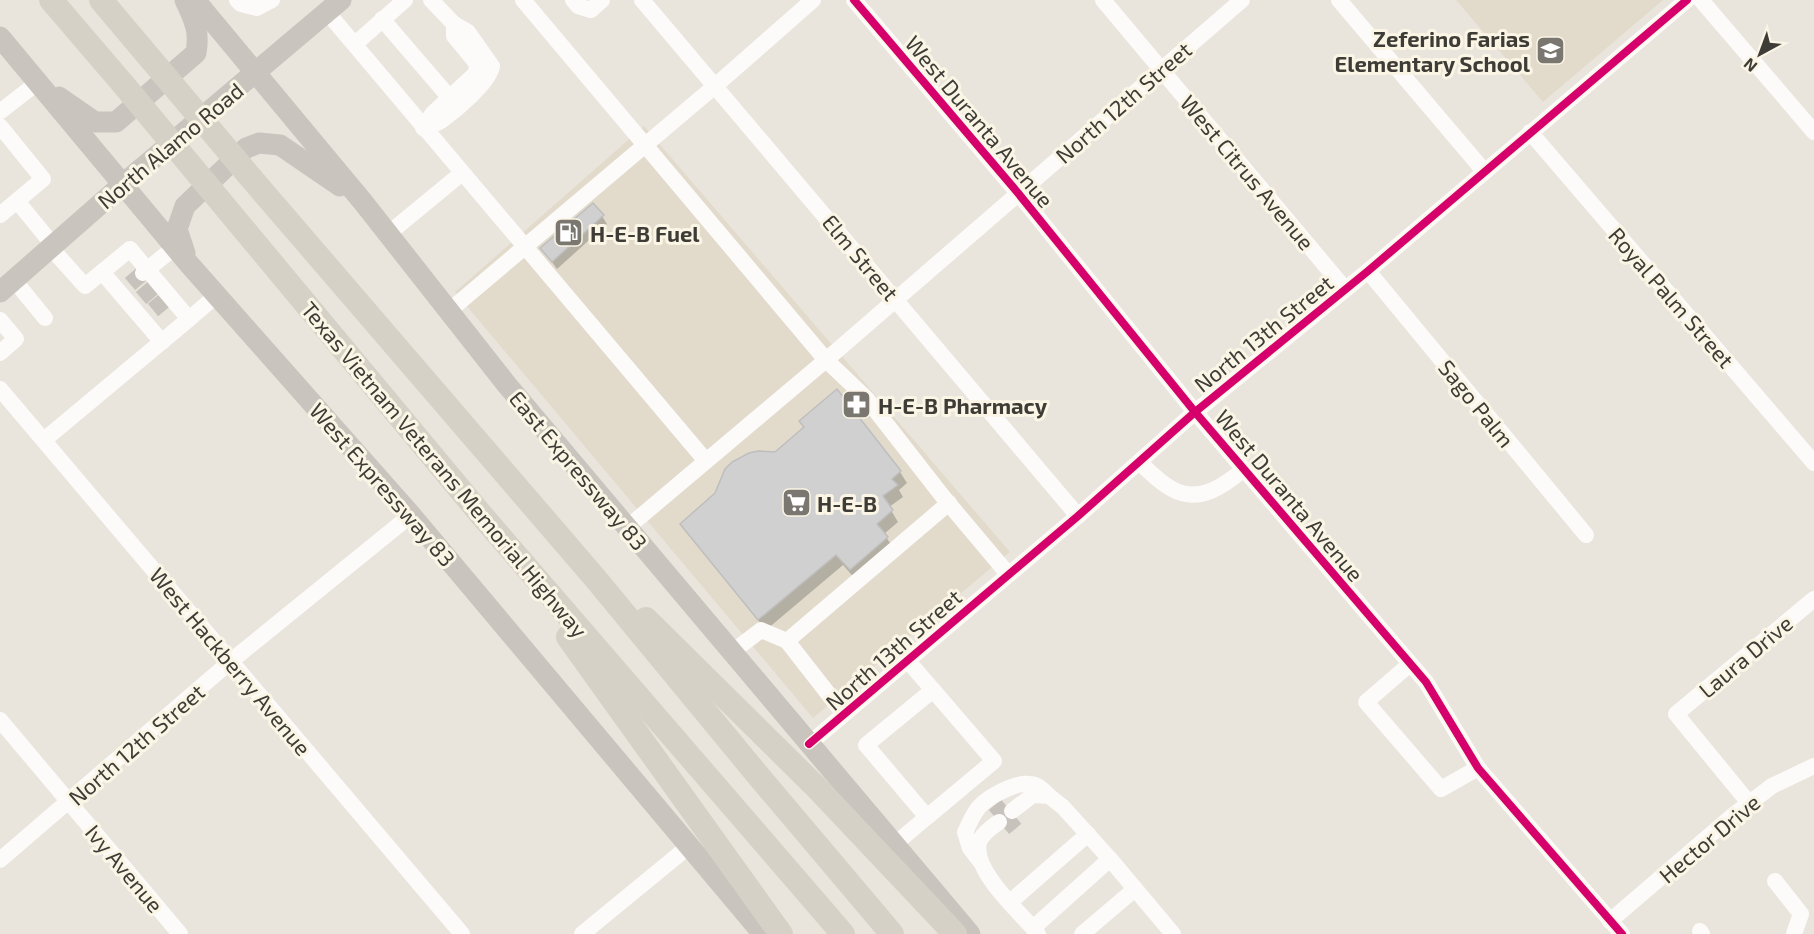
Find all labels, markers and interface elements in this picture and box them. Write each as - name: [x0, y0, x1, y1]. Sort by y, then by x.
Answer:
- north arrow: [1730, 24, 1790, 84]
- place label: Zeferino Farias Elementary School: [1334, 25, 1531, 77]
- street label: West Duranta Avenue: [901, 30, 1059, 212]
- school or university icon: Zeferino Farias Elementary School: [1535, 35, 1567, 67]
- street label: North 12th Street: [1050, 36, 1196, 168]
- text: N: [1739, 55, 1760, 77]
- street label: North Alamo Road: [92, 77, 248, 213]
- street label: West Citrus Avenue: [1176, 89, 1320, 255]
- street label: Elm Street: [818, 209, 904, 305]
- fuel station icon: H-E-B Fuel: [553, 217, 585, 249]
- place label: H-E-B Fuel: [590, 220, 700, 246]
- street label: Royal Palm Street: [1604, 222, 1740, 372]
- street label: North 13th Street: [1188, 269, 1338, 397]
- street label: Texas Vietnam Veterans Memorial Highway: [297, 296, 594, 642]
- street label: Sago Palm: [1434, 354, 1520, 452]
- street label: East Expressway 83: [505, 385, 653, 555]
- pharmacy icon: H-E-B Pharmacy: [841, 389, 873, 421]
- place label: H-E-B Pharmacy: [878, 392, 1048, 419]
- street label: West Expressway 83: [305, 397, 461, 571]
- street label: West Duranta Avenue: [1211, 404, 1369, 586]
- supermarket icon: H-E-B: [780, 487, 812, 519]
- place label: H-E-B: [817, 490, 877, 516]
- street label: West Hackberry Avenue: [145, 562, 317, 760]
- street label: North 13th Street: [820, 583, 966, 715]
- street label: Laura Drive: [1693, 609, 1797, 703]
- street label: North 12th Street: [63, 678, 209, 810]
- street label: Hector Drive: [1653, 788, 1765, 888]
- street label: Ivy Avenue: [81, 819, 169, 917]

